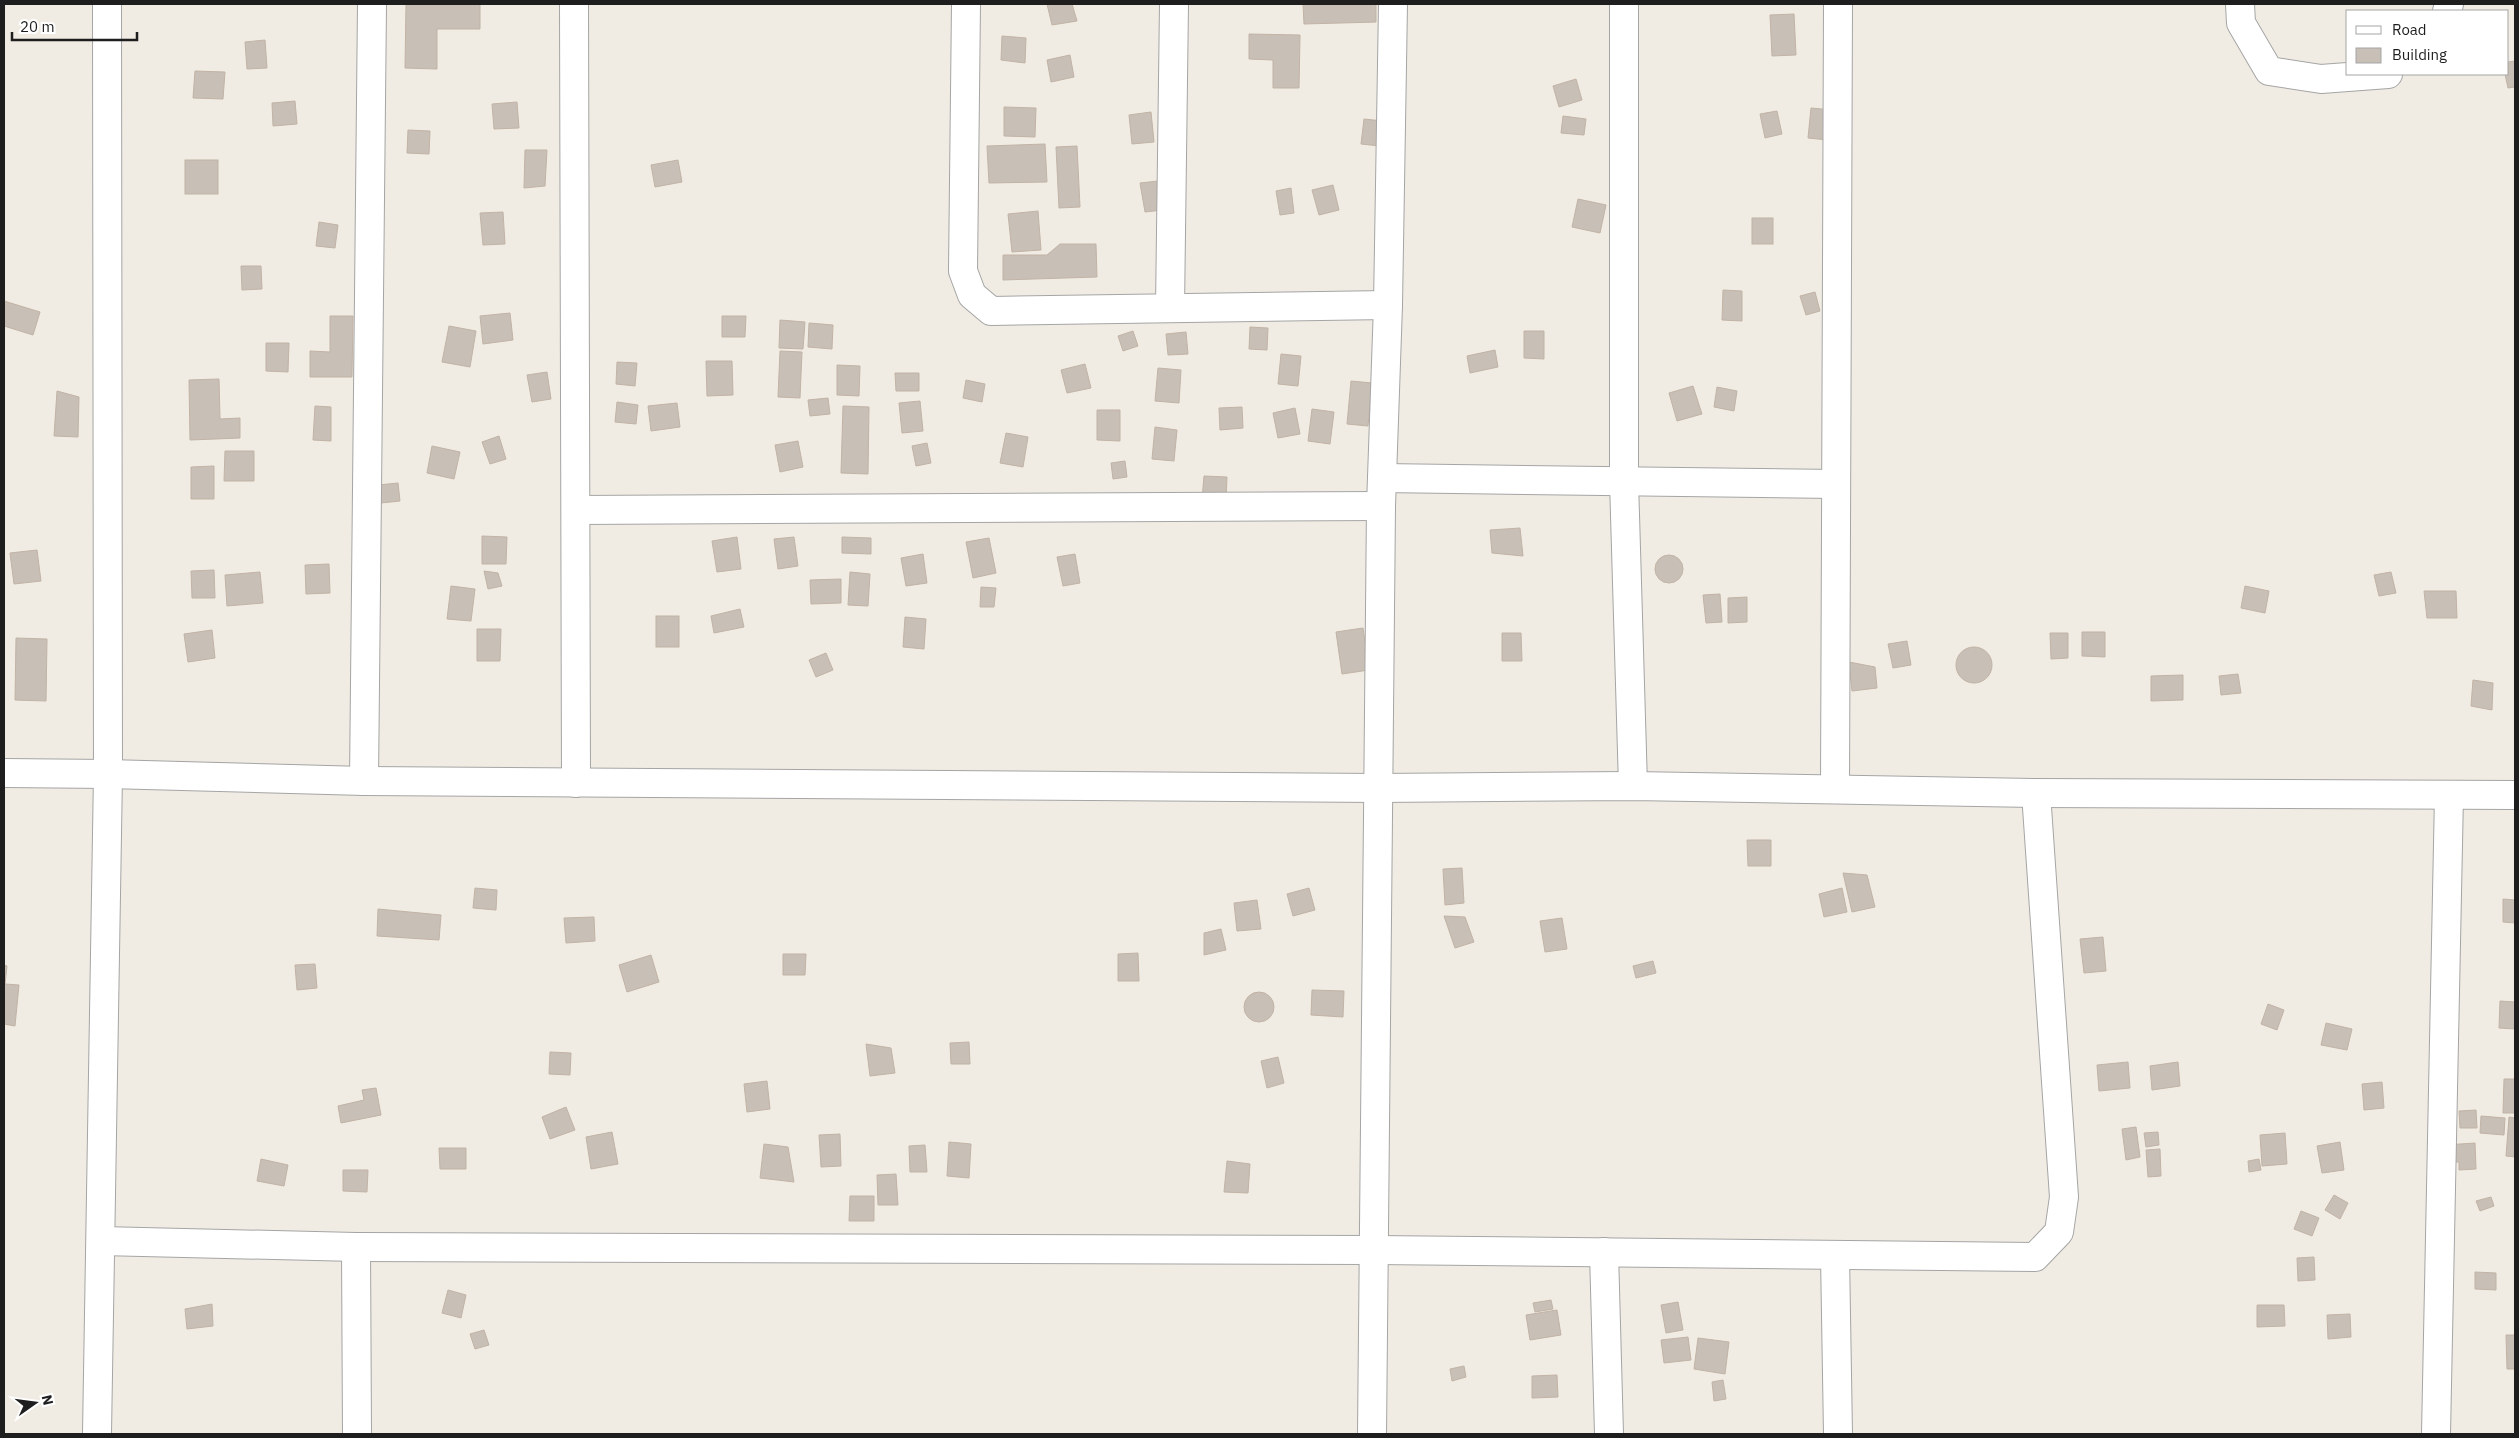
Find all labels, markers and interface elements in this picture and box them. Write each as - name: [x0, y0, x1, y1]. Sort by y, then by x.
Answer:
- scale bar: [12, 10, 138, 42]
- legend: [2346, 10, 2509, 75]
- text: 20 m: [20, 17, 55, 36]
- text: Road: [2392, 20, 2427, 39]
- text: Building: [2392, 45, 2447, 64]
- north arrow: [10, 1378, 60, 1428]
- text: N: [38, 1393, 58, 1407]

